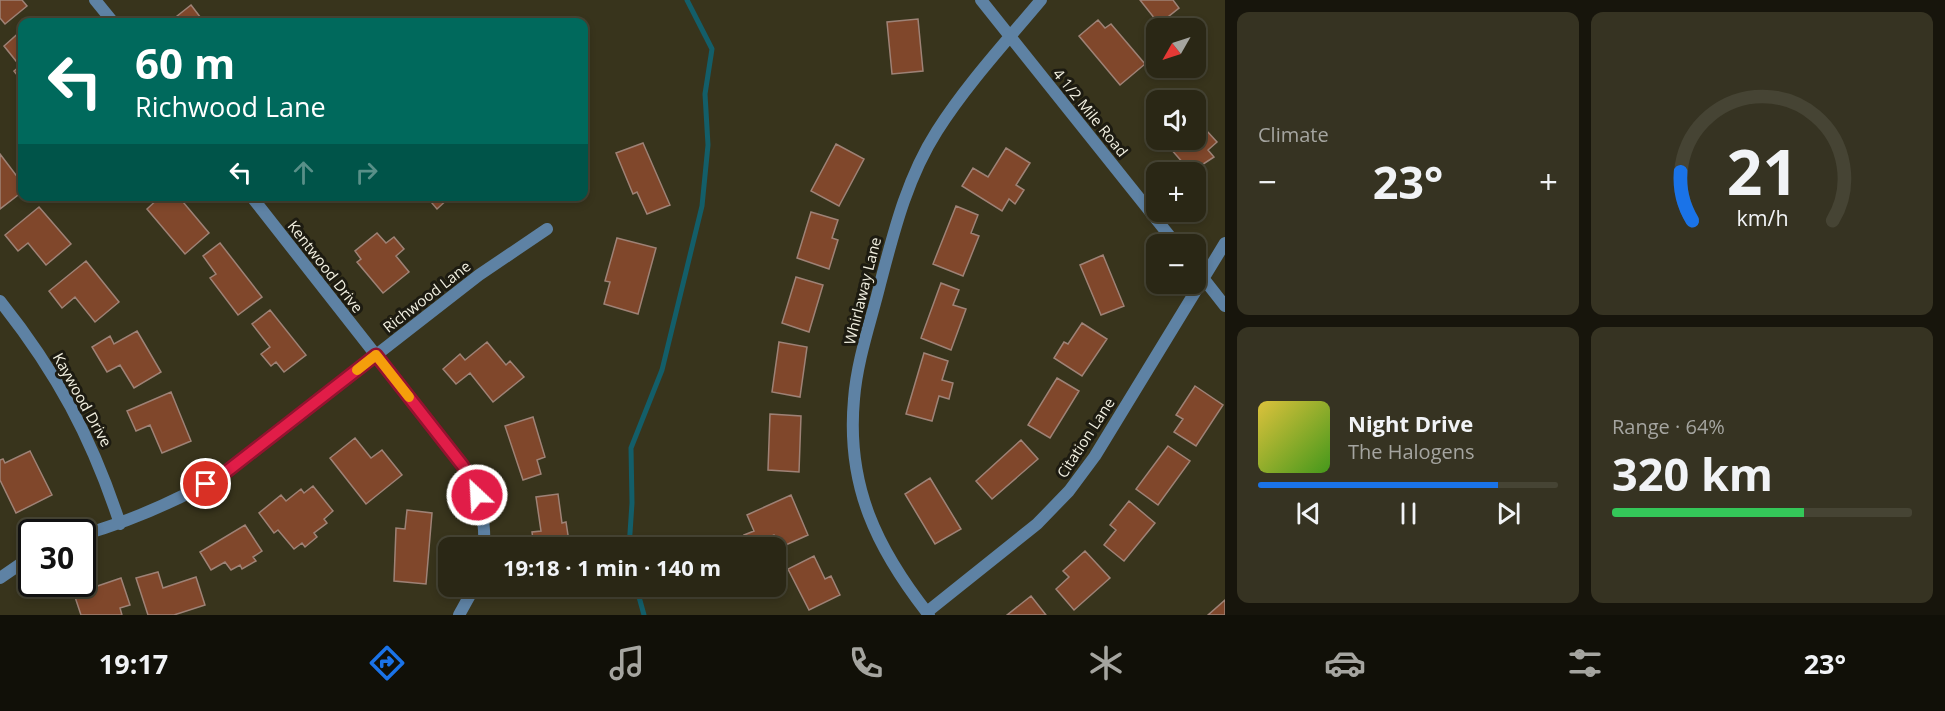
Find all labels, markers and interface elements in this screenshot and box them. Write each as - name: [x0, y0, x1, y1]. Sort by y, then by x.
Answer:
- north arrow: [1146, 18, 1206, 78]
- map controls: [1146, 18, 1206, 294]
- text: 60 m: [135, 34, 235, 91]
- icon: left: [36, 42, 114, 120]
- street label: 4 1/2 Mile Road: [1049, 64, 1133, 161]
- text: Richwood Lane: [135, 88, 326, 125]
- button: sound: [1146, 90, 1206, 150]
- text: Climate: [1258, 121, 1329, 148]
- text: 21: [1726, 128, 1798, 213]
- text: 23°: [1373, 151, 1443, 212]
- icon: left: [224, 156, 257, 189]
- icon: ahead: [287, 156, 320, 189]
- icon: right: [350, 156, 383, 189]
- text: −: [1258, 159, 1277, 204]
- text: +: [1539, 159, 1558, 204]
- button: +: [1146, 162, 1206, 222]
- text: km/h: [1736, 203, 1788, 232]
- street label: Kentwood Drive: [284, 216, 368, 317]
- button: −: [1146, 234, 1206, 294]
- street label: Whirlaway Lane: [839, 235, 885, 347]
- street label: Richwood Lane: [378, 256, 474, 337]
- street label: Kaywood Drive: [49, 349, 117, 450]
- street label: Citation Lane: [1052, 393, 1119, 481]
- text: Night Drive: [1348, 408, 1473, 438]
- text: Range · 64%: [1612, 413, 1725, 440]
- text: The Halogens: [1348, 438, 1475, 465]
- text: 320 km: [1612, 443, 1773, 504]
- pin: [180, 458, 231, 509]
- position arrow: [445, 463, 509, 527]
- icon: arrive: [189, 467, 222, 500]
- icon: previous: [1292, 497, 1325, 530]
- icon: pause: [1392, 497, 1425, 530]
- icon: next: [1492, 497, 1525, 530]
- speed limit sign: 30: [18, 519, 96, 597]
- text: 19:18 · 1 min · 140 m: [503, 552, 721, 582]
- icon: directions: [366, 642, 408, 684]
- icon: music: [606, 642, 648, 684]
- icon: phone: [845, 642, 887, 684]
- icon: climate: [1085, 642, 1127, 684]
- icon: car: [1324, 642, 1366, 684]
- icon: filters: [1564, 642, 1606, 684]
- text: 19:17: [99, 645, 168, 682]
- text: 23°: [1804, 645, 1846, 682]

